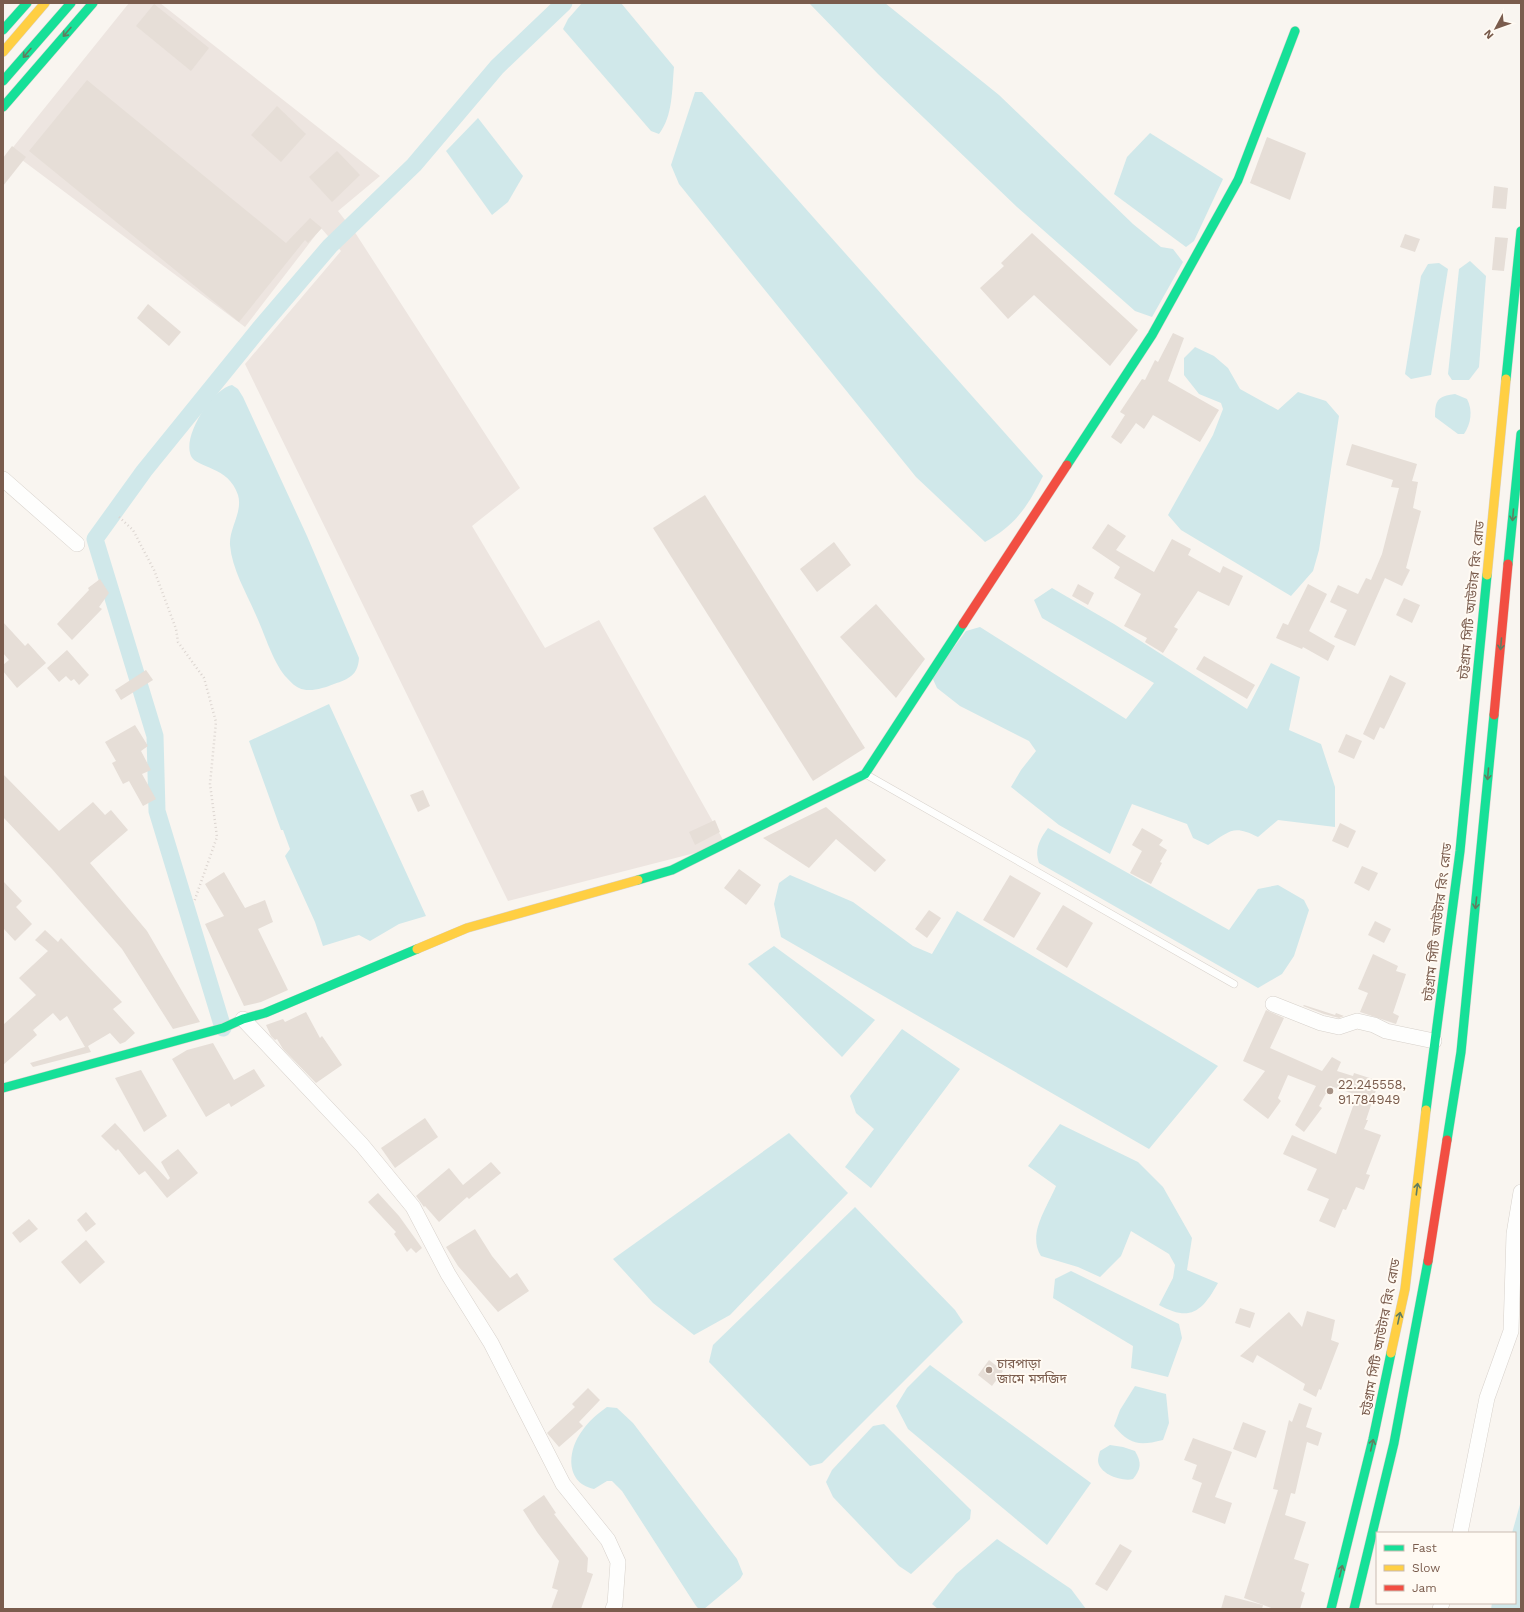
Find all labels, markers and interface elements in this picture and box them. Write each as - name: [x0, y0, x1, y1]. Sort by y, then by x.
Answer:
- north arrow: [1476, 8, 1516, 48]
- one-way arrow: [63, 27, 72, 38]
- text: N: [1481, 27, 1496, 42]
- one-way arrow: [23, 48, 32, 58]
- one-way arrow: [1510, 508, 1517, 521]
- street label: চট্টগ্রাম সিটি আউটার রিং রোড: [1456, 519, 1487, 681]
- one-way arrow: [1497, 638, 1504, 651]
- one-way arrow: [1485, 767, 1492, 780]
- street label: চট্টগ্রাম সিটি আউটার রিং রোড: [1420, 841, 1455, 1003]
- one-way arrow: [1472, 896, 1479, 909]
- place label: 22.245558, 91.784949: [1338, 1077, 1406, 1107]
- marker: 22.245558, 91.784949: [1325, 1086, 1335, 1096]
- one-way arrow: [1413, 1183, 1421, 1196]
- street label: চট্টগ্রাম সিটি আউটার রিং রোড: [1358, 1257, 1403, 1418]
- one-way arrow: [1396, 1312, 1404, 1325]
- place label: চারপাড়া জামে মসজিদ: [996, 1356, 1067, 1386]
- marker: চারপাড়া জামে মসজিদ: [984, 1365, 994, 1375]
- one-way arrow: [1368, 1439, 1376, 1452]
- legend: [1376, 1532, 1516, 1604]
- text: Fast: [1412, 1541, 1437, 1555]
- text: Slow: [1412, 1561, 1440, 1575]
- one-way arrow: [1338, 1565, 1346, 1578]
- text: Jam: [1412, 1581, 1437, 1595]

